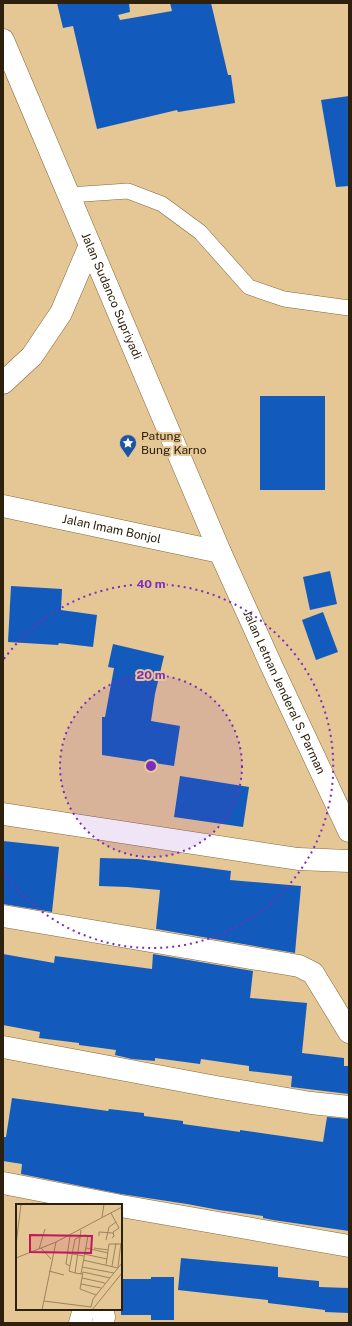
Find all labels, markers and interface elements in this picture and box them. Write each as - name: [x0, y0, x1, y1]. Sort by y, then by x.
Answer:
- street label: Jalan Sudanco Supriyadi: [78, 230, 145, 361]
- place label: Patung Bung Karno: [141, 429, 207, 457]
- place icon: Patung Bung Karno: [118, 433, 138, 458]
- street label: Jalan Imam Bonjol: [61, 512, 163, 546]
- text: 40 m: [136, 577, 166, 591]
- street label: Jalan Letnan Jenderal S. Parman: [240, 608, 328, 776]
- text: 20 m: [137, 668, 166, 682]
- centre of rings: [144, 759, 158, 773]
- inset map: [16, 1204, 122, 1310]

